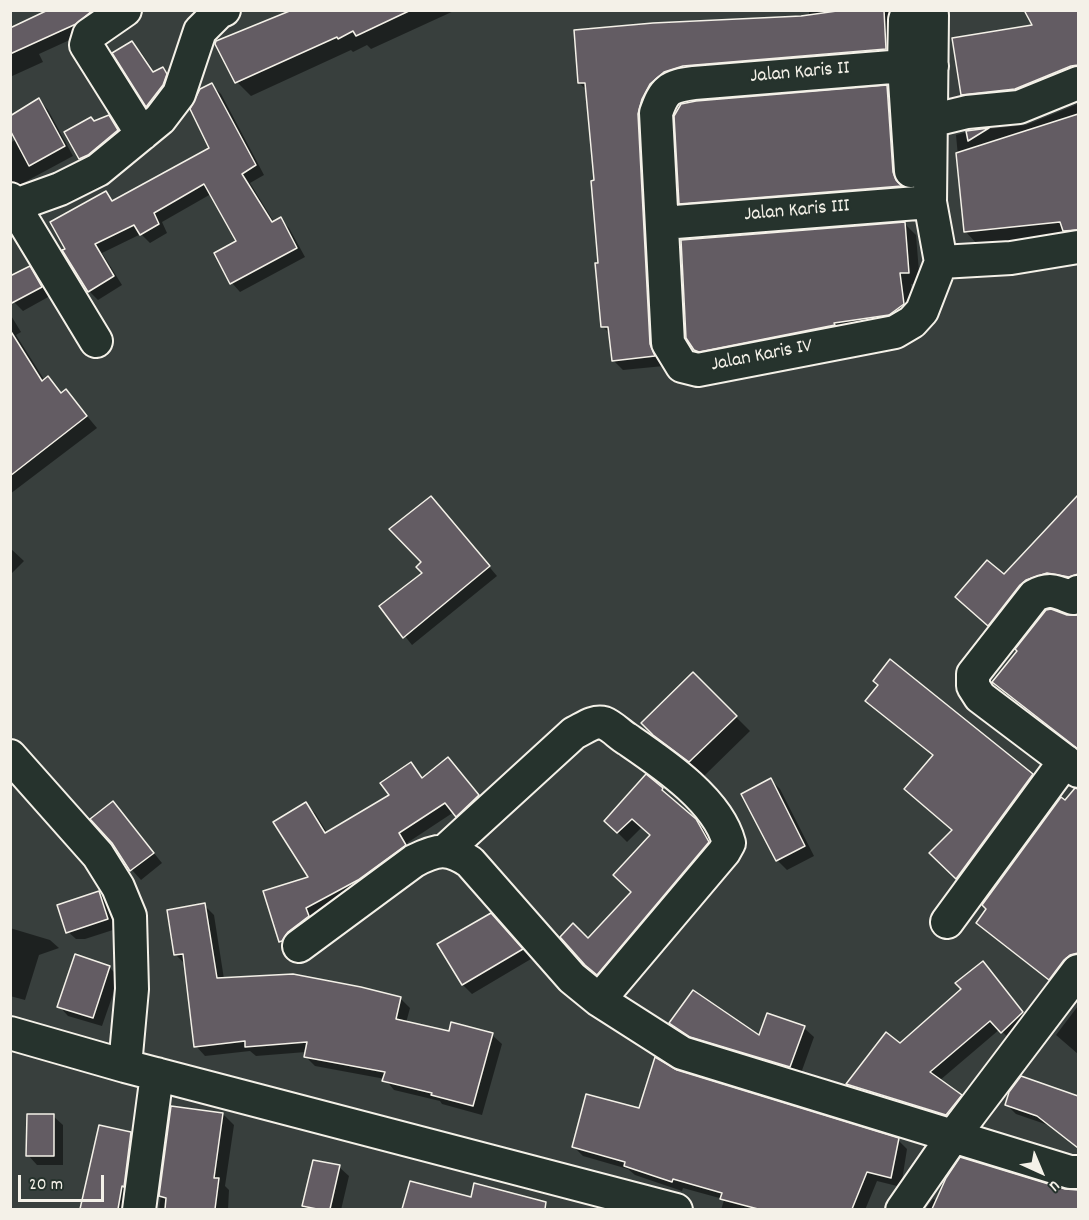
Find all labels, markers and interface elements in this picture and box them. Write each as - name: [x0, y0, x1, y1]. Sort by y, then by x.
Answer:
- street label: Jalan Karis II: [749, 58, 851, 90]
- street label: Jalan Karis III: [743, 195, 851, 229]
- street label: Jalan Karis IV: [709, 335, 815, 379]
- north arrow: [1011, 1142, 1071, 1202]
- scale bar: [21, 1163, 106, 1201]
- text: 20 m: [29, 1173, 63, 1198]
- text: U: [1043, 1174, 1065, 1196]

